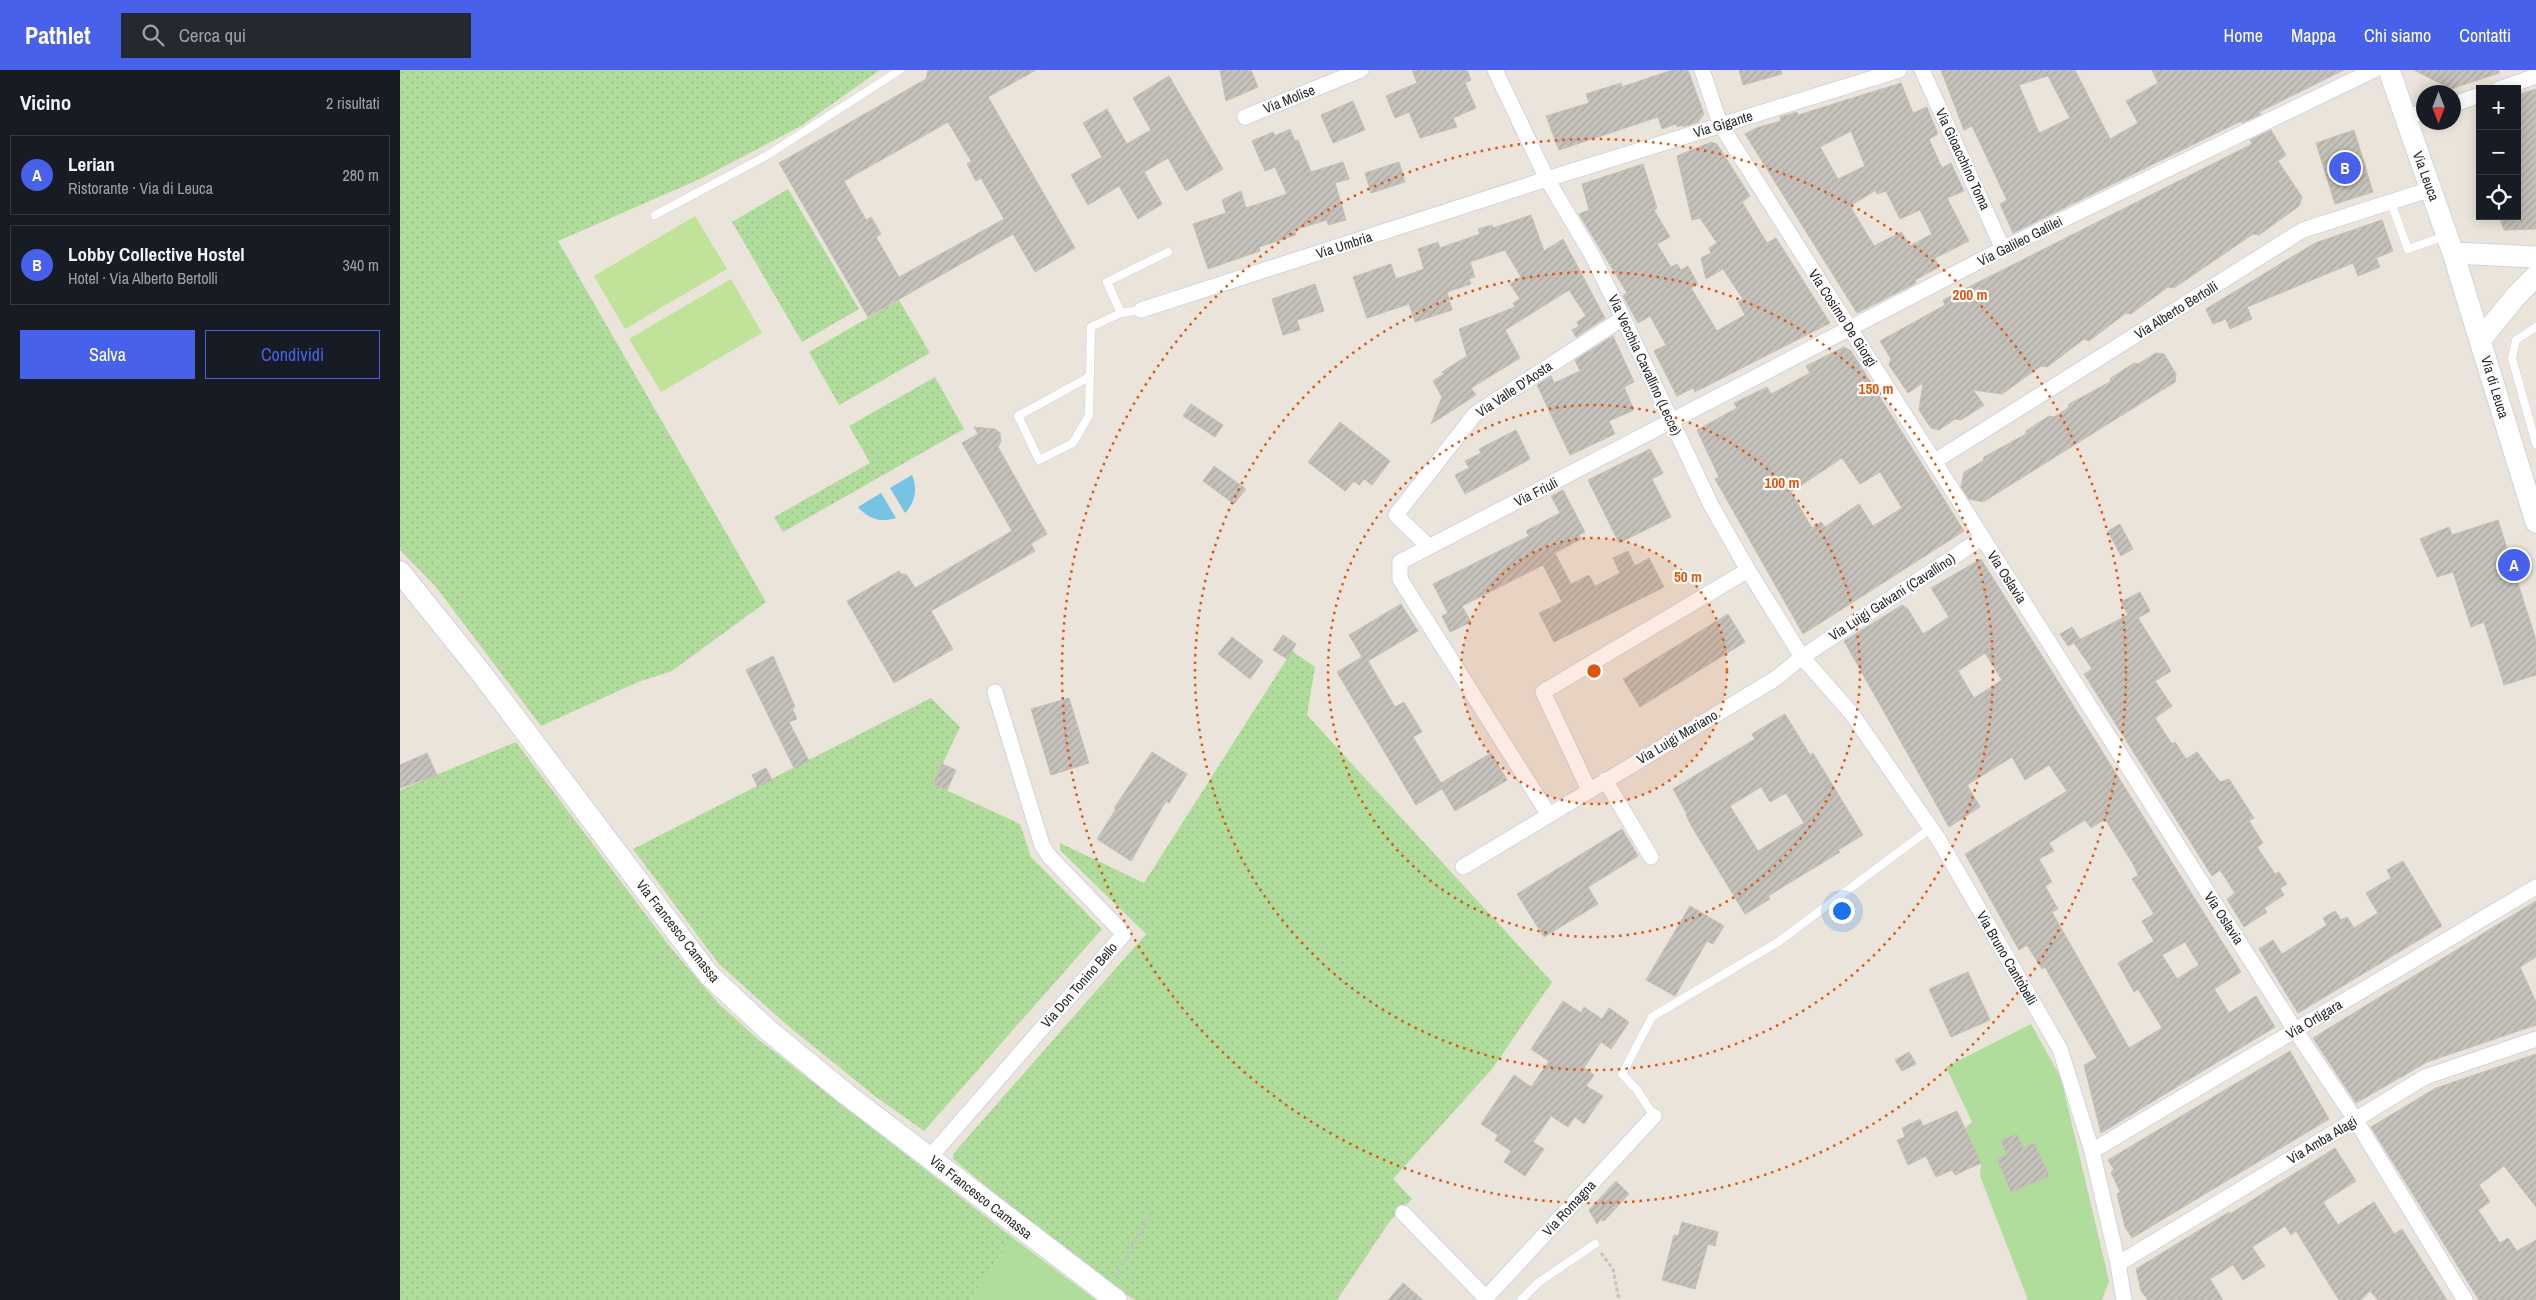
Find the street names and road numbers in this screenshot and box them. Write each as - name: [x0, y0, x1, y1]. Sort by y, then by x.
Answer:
- street label: Via Molise: [1261, 81, 1317, 117]
- street label: Via Gioacchino Toma: [1932, 105, 1995, 213]
- street label: Via Gigante: [1691, 106, 1755, 142]
- street label: Via Leuca: [2409, 149, 2443, 204]
- street label: Via Galileo Galilei: [1974, 212, 2066, 270]
- street label: Via Umbria: [1314, 227, 1375, 263]
- street label: Via Cosimo De Giorgi: [1805, 266, 1881, 370]
- street label: Via Alberto Bertolli: [2131, 277, 2221, 343]
- street label: Via Vecchia Cavallino (Lecce): [1604, 292, 1686, 439]
- street label: Via di Leuca: [2477, 354, 2513, 421]
- street label: Via Valle D'Aosta: [1473, 357, 1556, 421]
- street label: Via Friuli: [1511, 473, 1561, 511]
- street label: Via Oslavia: [1983, 547, 2031, 607]
- street label: Via Luigi Galvani (Cavallino): [1825, 549, 1959, 645]
- street label: Via Luigi Mariano: [1633, 706, 1721, 768]
- street label: Via Francesco Camassa: [632, 876, 724, 986]
- street label: Via Oslavia: [2200, 888, 2248, 948]
- street label: Via Bruno Cantobelli: [1973, 908, 2041, 1008]
- street label: Via Don Tonino Bello: [1037, 939, 1121, 1031]
- street label: Via Ortigara: [2283, 995, 2346, 1043]
- street label: Via Amba Alagi: [2284, 1112, 2360, 1168]
- street label: Via Francesco Camassa: [926, 1151, 1036, 1243]
- street label: Via Romagna: [1539, 1176, 1600, 1240]

